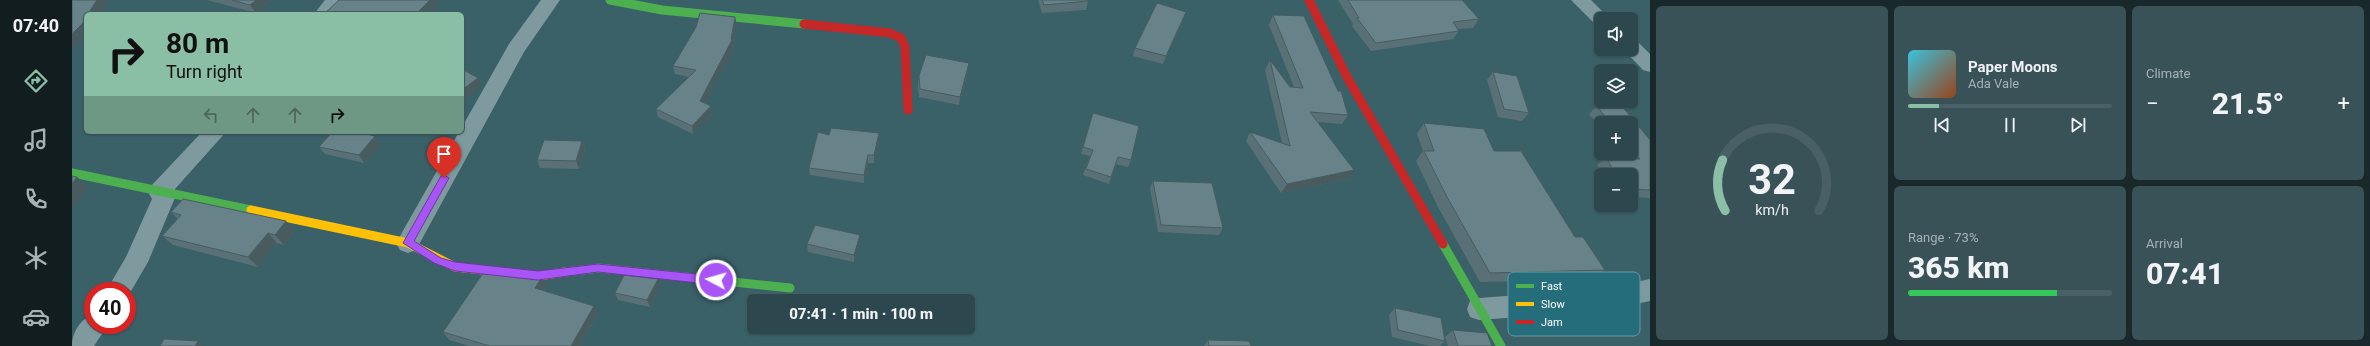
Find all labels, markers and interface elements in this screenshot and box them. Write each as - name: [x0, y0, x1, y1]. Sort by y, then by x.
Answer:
- map controls: [1594, 12, 1638, 212]
- button: sound: [1594, 12, 1638, 56]
- text: 07:40: [13, 15, 59, 36]
- text: 80 m: [166, 27, 229, 60]
- icon: right: [100, 28, 152, 80]
- text: Paper Moons: [1968, 58, 2058, 76]
- text: Turn right: [166, 61, 243, 82]
- button: layers: [1594, 64, 1638, 108]
- text: Climate: [2146, 66, 2190, 81]
- icon: directions: [22, 67, 50, 95]
- text: Ada Vale: [1968, 76, 2019, 91]
- text: 21.5°: [2212, 86, 2284, 121]
- text: −: [2146, 91, 2159, 116]
- text: +: [2338, 91, 2350, 116]
- icon: left: [200, 104, 222, 126]
- icon: ahead: [242, 104, 264, 126]
- icon: ahead: [284, 104, 306, 126]
- icon: right: [326, 104, 348, 126]
- icon: previous: [1931, 114, 1953, 136]
- icon: pause: [1999, 114, 2021, 136]
- icon: next: [2067, 114, 2089, 136]
- button: +: [1594, 116, 1638, 160]
- icon: music: [22, 126, 50, 154]
- pin: [427, 137, 461, 178]
- icon: arrive: [433, 143, 455, 165]
- text: 32: [1748, 155, 1796, 204]
- button: −: [1594, 168, 1638, 212]
- icon: phone: [22, 185, 50, 213]
- text: km/h: [1755, 202, 1789, 218]
- text: Range · 73%: [1908, 230, 1978, 245]
- text: Arrival: [2146, 236, 2183, 251]
- icon: climate: [22, 244, 50, 272]
- text: 365 km: [1908, 250, 2010, 285]
- text: 07:41: [2146, 256, 2224, 291]
- position arrow: [695, 259, 737, 301]
- legend: [1508, 272, 1640, 336]
- text: Fast: [1541, 280, 1563, 293]
- speed limit sign: 40: [84, 282, 136, 334]
- text: Slow: [1541, 298, 1565, 311]
- icon: car: [22, 303, 50, 331]
- text: 07:41 · 1 min · 100 m: [789, 305, 933, 323]
- text: Jam: [1541, 316, 1563, 329]

